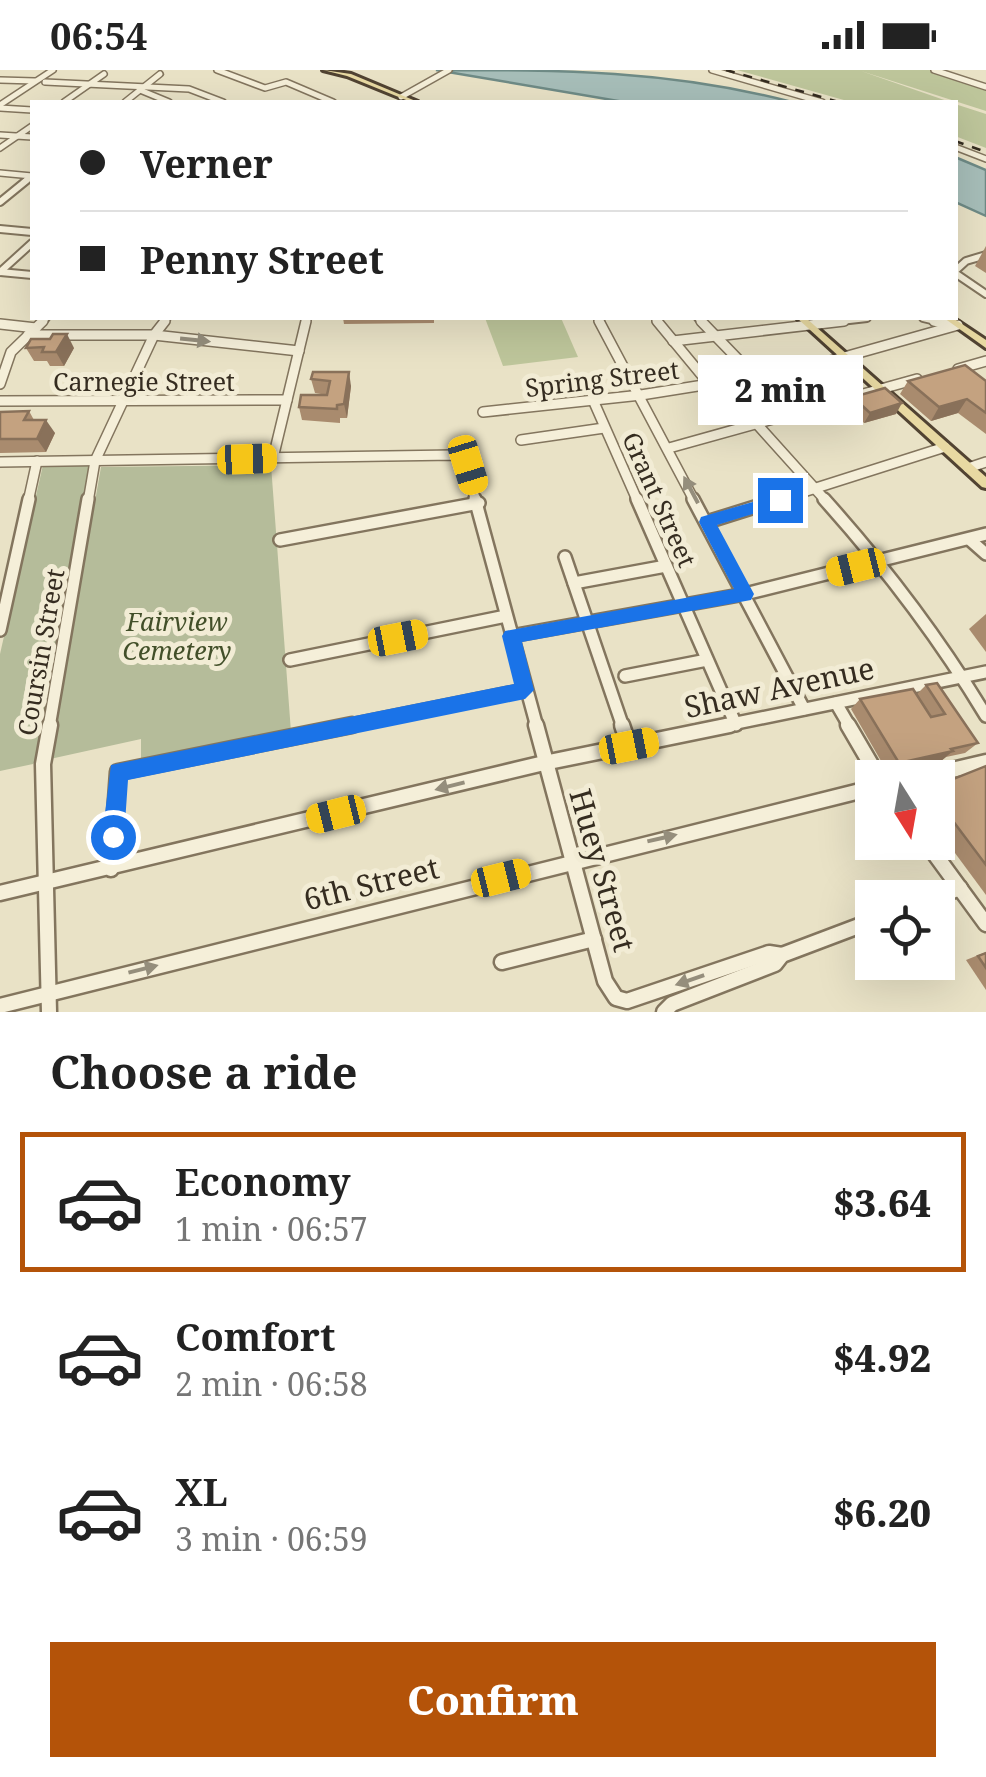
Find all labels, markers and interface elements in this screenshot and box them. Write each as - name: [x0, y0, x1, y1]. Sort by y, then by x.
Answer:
- text: 06:54: [50, 9, 147, 61]
- text: Verner: [140, 137, 273, 189]
- text: Penny Street: [140, 233, 384, 285]
- one-way arrow: [180, 332, 212, 348]
- street label: Spring Street: [523, 352, 681, 404]
- callout: 2 min: [698, 355, 862, 425]
- street label: Carnegie Street: [53, 364, 235, 398]
- text: 2 min: [735, 368, 826, 411]
- street label: Grant Street: [615, 426, 705, 572]
- car: [445, 432, 491, 498]
- car: [216, 443, 278, 475]
- one-way arrow: [683, 476, 700, 505]
- route end: [758, 478, 803, 523]
- car: [823, 545, 889, 589]
- street label: Coursin Street: [9, 566, 71, 738]
- park label: Fairview Cemetery: [122, 604, 232, 667]
- car: [366, 618, 430, 658]
- street label: Shaw Avenue: [680, 647, 878, 727]
- car: [597, 726, 661, 766]
- north arrow: [855, 760, 955, 860]
- map controls: [855, 760, 955, 980]
- one-way arrow: [434, 779, 465, 794]
- street label: Huey Street: [560, 784, 646, 956]
- car: [303, 792, 369, 836]
- route start: [91, 815, 136, 860]
- one-way arrow: [647, 830, 678, 845]
- street label: 6th Street: [299, 846, 443, 920]
- car: [468, 856, 534, 900]
- button: locate: [855, 880, 955, 980]
- one-way arrow: [128, 961, 159, 976]
- one-way arrow: [674, 973, 704, 988]
- text: Choose a ride: [50, 1041, 358, 1102]
- text: Economy: [175, 1155, 351, 1207]
- icon: car: [55, 1157, 145, 1247]
- text: $3.64: [833, 1176, 931, 1228]
- text: 1 min · 06:57: [175, 1207, 368, 1250]
- text: Comfort: [175, 1310, 335, 1362]
- icon: car: [55, 1312, 145, 1402]
- text: $4.92: [833, 1331, 931, 1383]
- text: 2 min · 06:58: [175, 1362, 368, 1405]
- text: XL: [175, 1465, 228, 1517]
- icon: car: [55, 1467, 145, 1557]
- text: $6.20: [833, 1486, 931, 1538]
- text: 3 min · 06:59: [175, 1517, 368, 1560]
- button: Confirm: [50, 1642, 936, 1757]

